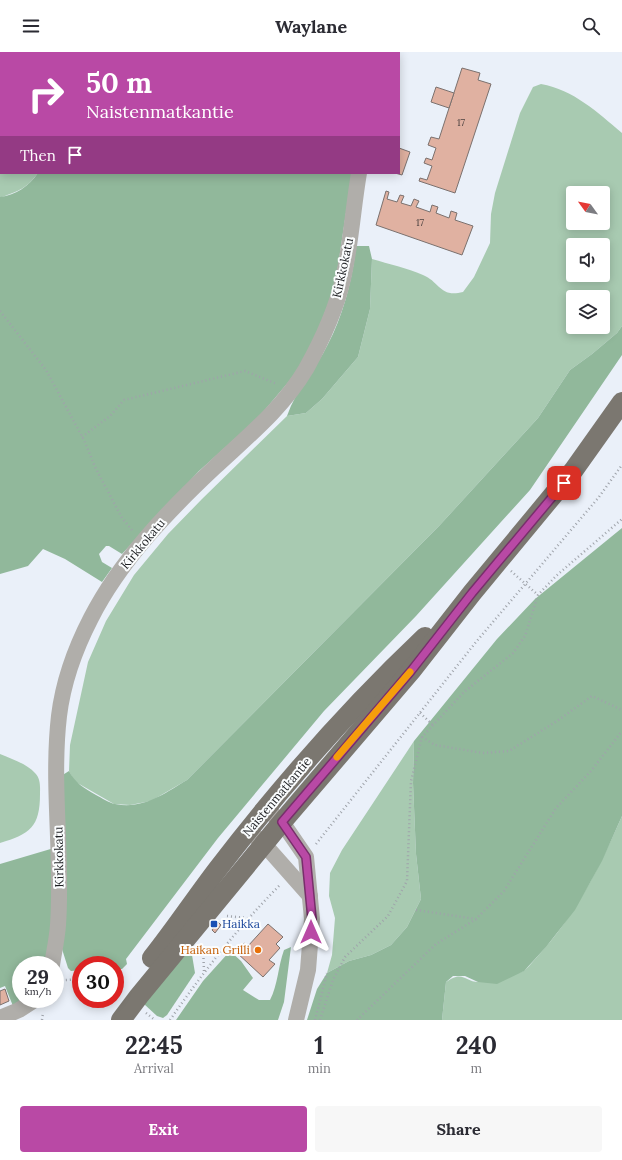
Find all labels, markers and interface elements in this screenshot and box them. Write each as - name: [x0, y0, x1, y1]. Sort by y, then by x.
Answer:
- icon: menu: [20, 15, 42, 37]
- text: Waylane: [275, 15, 347, 38]
- icon: search: [580, 15, 602, 37]
- text: 50 m: [86, 65, 152, 101]
- icon: right: [20, 68, 72, 120]
- text: Naistenmatkantie: [86, 100, 234, 123]
- house number: 17: [457, 116, 466, 129]
- icon: arrive: [64, 144, 86, 166]
- text: Then: [20, 146, 56, 165]
- north arrow: [566, 186, 610, 230]
- map controls: [566, 186, 610, 334]
- house number: 17: [416, 216, 425, 229]
- street label: Kirkkokatu: [329, 237, 356, 299]
- button: sound: [566, 238, 610, 282]
- button: layers: [566, 290, 610, 334]
- pin: [547, 466, 581, 500]
- icon: arrive: [553, 472, 575, 494]
- street label: Kirkkokatu: [117, 516, 168, 572]
- street label: Naistenmatkantie: [239, 754, 314, 839]
- street label: Kirkkokatu: [50, 826, 67, 888]
- position arrow: [290, 911, 332, 953]
- place label: Haikka: [222, 916, 260, 931]
- marker: Haikka: [209, 919, 219, 929]
- place label: Haikan Grilli: [180, 942, 250, 957]
- marker: Haikan Grilli: [253, 945, 263, 955]
- speed limit sign: 30: [72, 956, 124, 1008]
- text: 29: [27, 964, 49, 989]
- text: km/h: [24, 985, 52, 998]
- text: 22:45: [125, 1030, 183, 1061]
- text: 1: [314, 1030, 324, 1061]
- text: 240: [456, 1030, 497, 1061]
- text: Arrival: [134, 1060, 174, 1077]
- text: min: [308, 1060, 331, 1077]
- text: m: [471, 1060, 482, 1077]
- button: Exit: [20, 1106, 307, 1152]
- button: Share: [315, 1106, 602, 1152]

